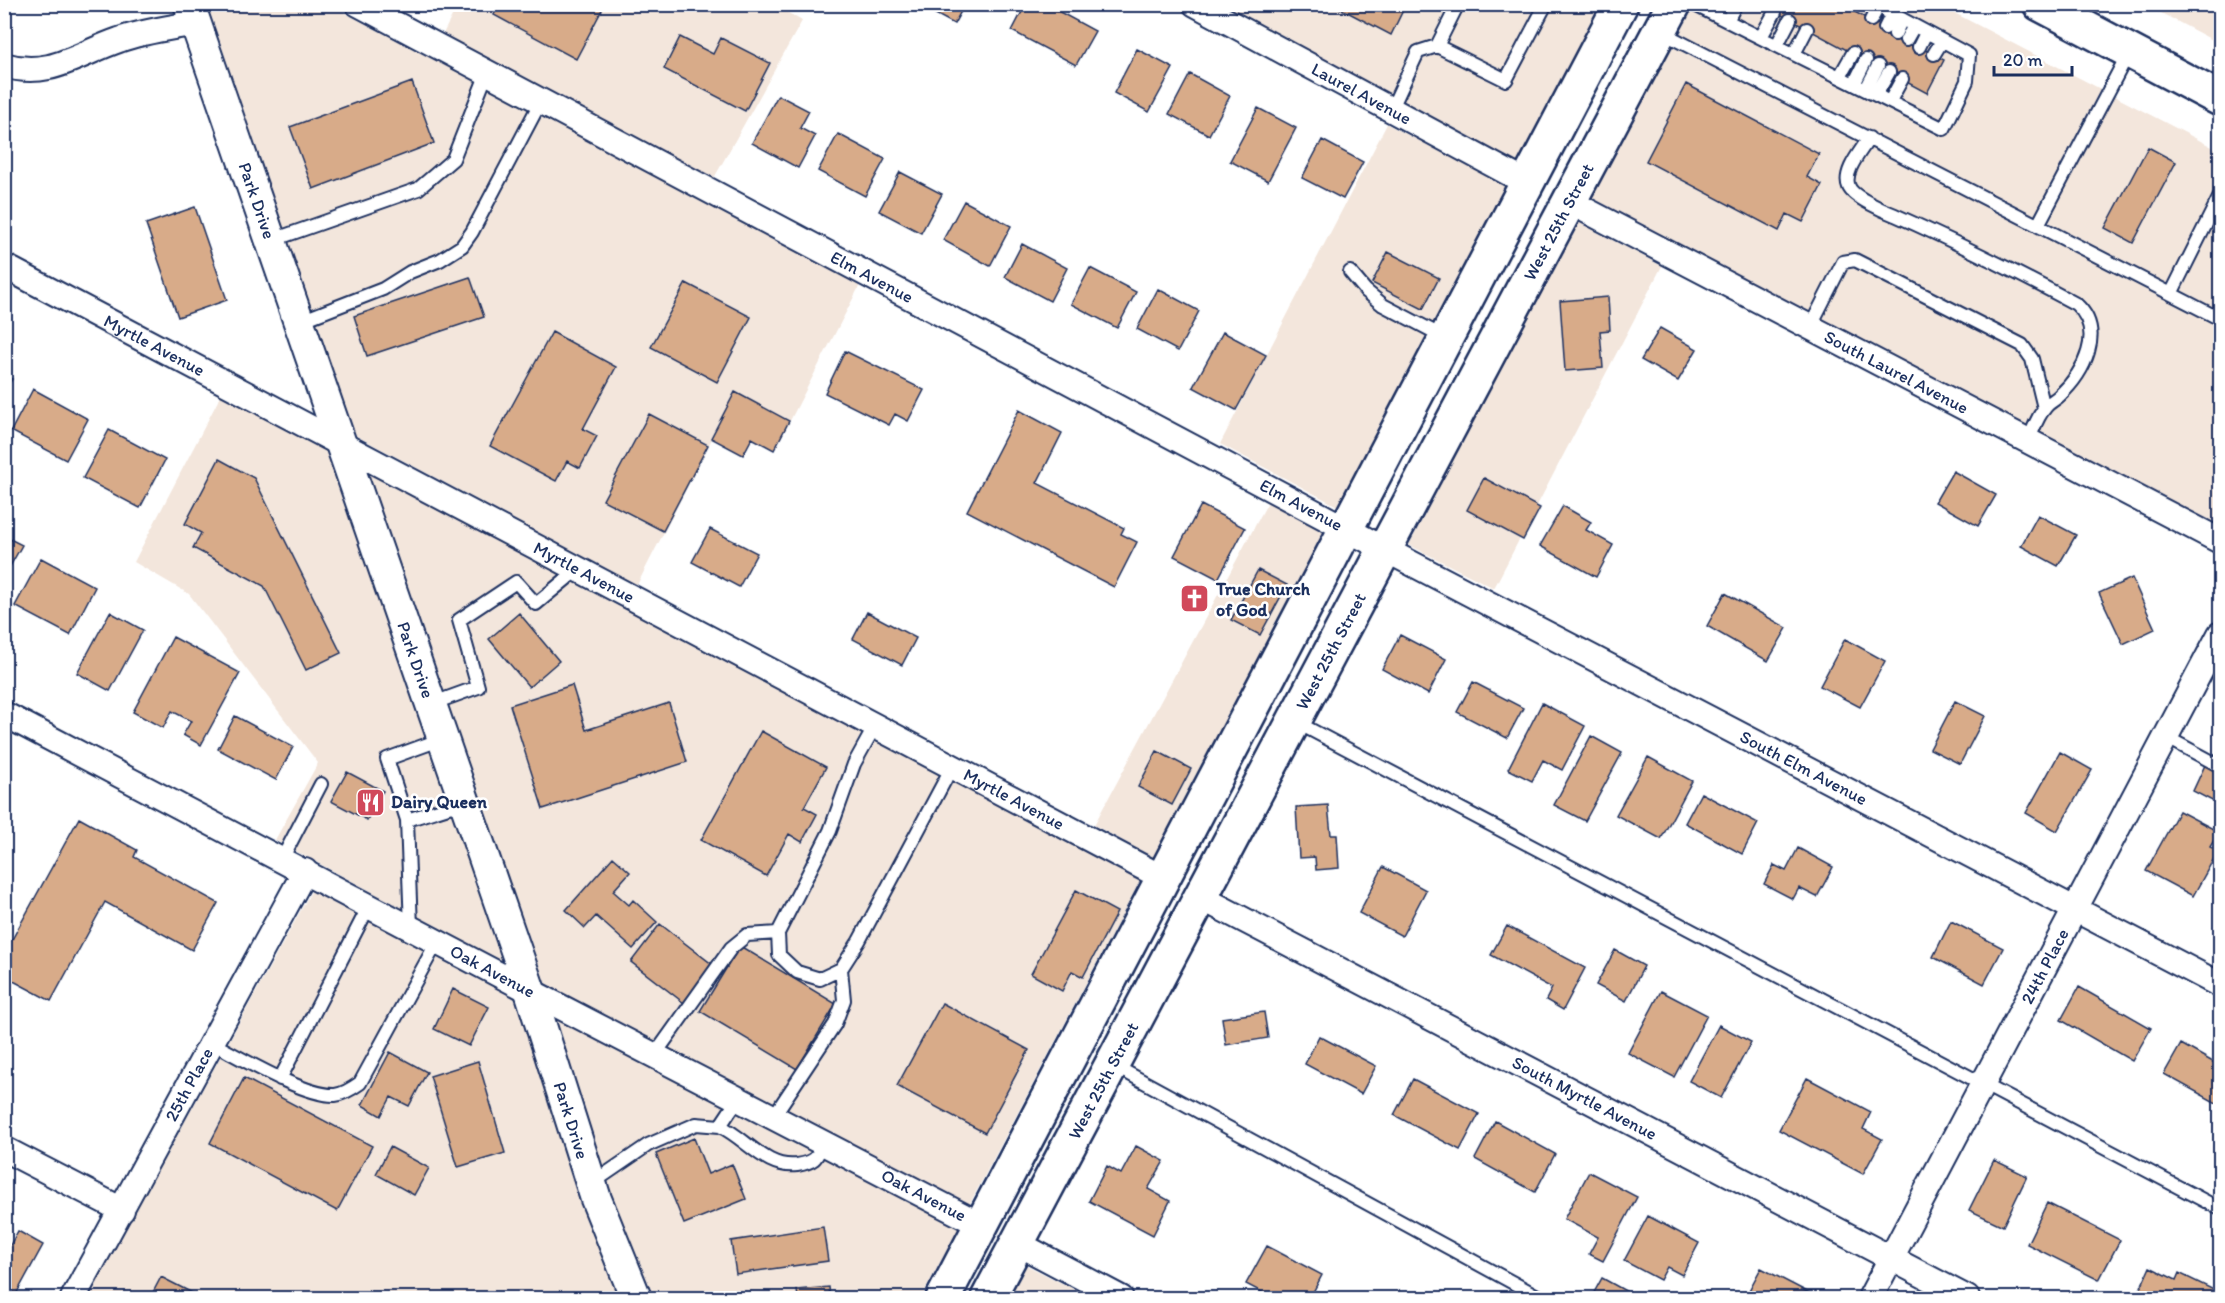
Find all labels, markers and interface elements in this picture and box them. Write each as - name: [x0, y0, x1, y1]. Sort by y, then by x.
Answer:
- scale bar: [1994, 39, 2072, 77]
- text: 20 m: [2003, 49, 2043, 71]
- street label: Laurel Avenue: [1308, 58, 1415, 130]
- street label: Park Drive: [234, 159, 280, 242]
- street label: West 25th Street: [1518, 159, 1599, 284]
- street label: Elm Avenue: [827, 246, 917, 308]
- street label: Myrtle Avenue: [100, 310, 209, 381]
- street label: South Laurel Avenue: [1820, 325, 1972, 419]
- street label: Elm Avenue: [1256, 474, 1346, 536]
- street label: Myrtle Avenue: [530, 537, 638, 608]
- place label: True Church of God: [1215, 578, 1311, 621]
- church icon: True Church of God: [1179, 583, 1211, 615]
- street label: West 25th Street: [1291, 589, 1371, 714]
- street label: Park Drive: [392, 619, 439, 701]
- street label: South Elm Avenue: [1736, 726, 1871, 810]
- street label: Myrtle Avenue: [960, 764, 1068, 835]
- restaurant icon: Dairy Queen: [354, 786, 386, 818]
- place label: Dairy Queen: [391, 791, 488, 813]
- street label: 24th Place: [2016, 925, 2074, 1008]
- street label: Oak Avenue: [446, 940, 539, 1003]
- street label: West 25th Street: [1063, 1018, 1143, 1143]
- street label: 25th Place: [160, 1044, 218, 1125]
- street label: South Myrtle Avenue: [1508, 1051, 1661, 1145]
- street label: Park Drive: [549, 1079, 594, 1162]
- street label: Oak Avenue: [877, 1164, 970, 1226]

